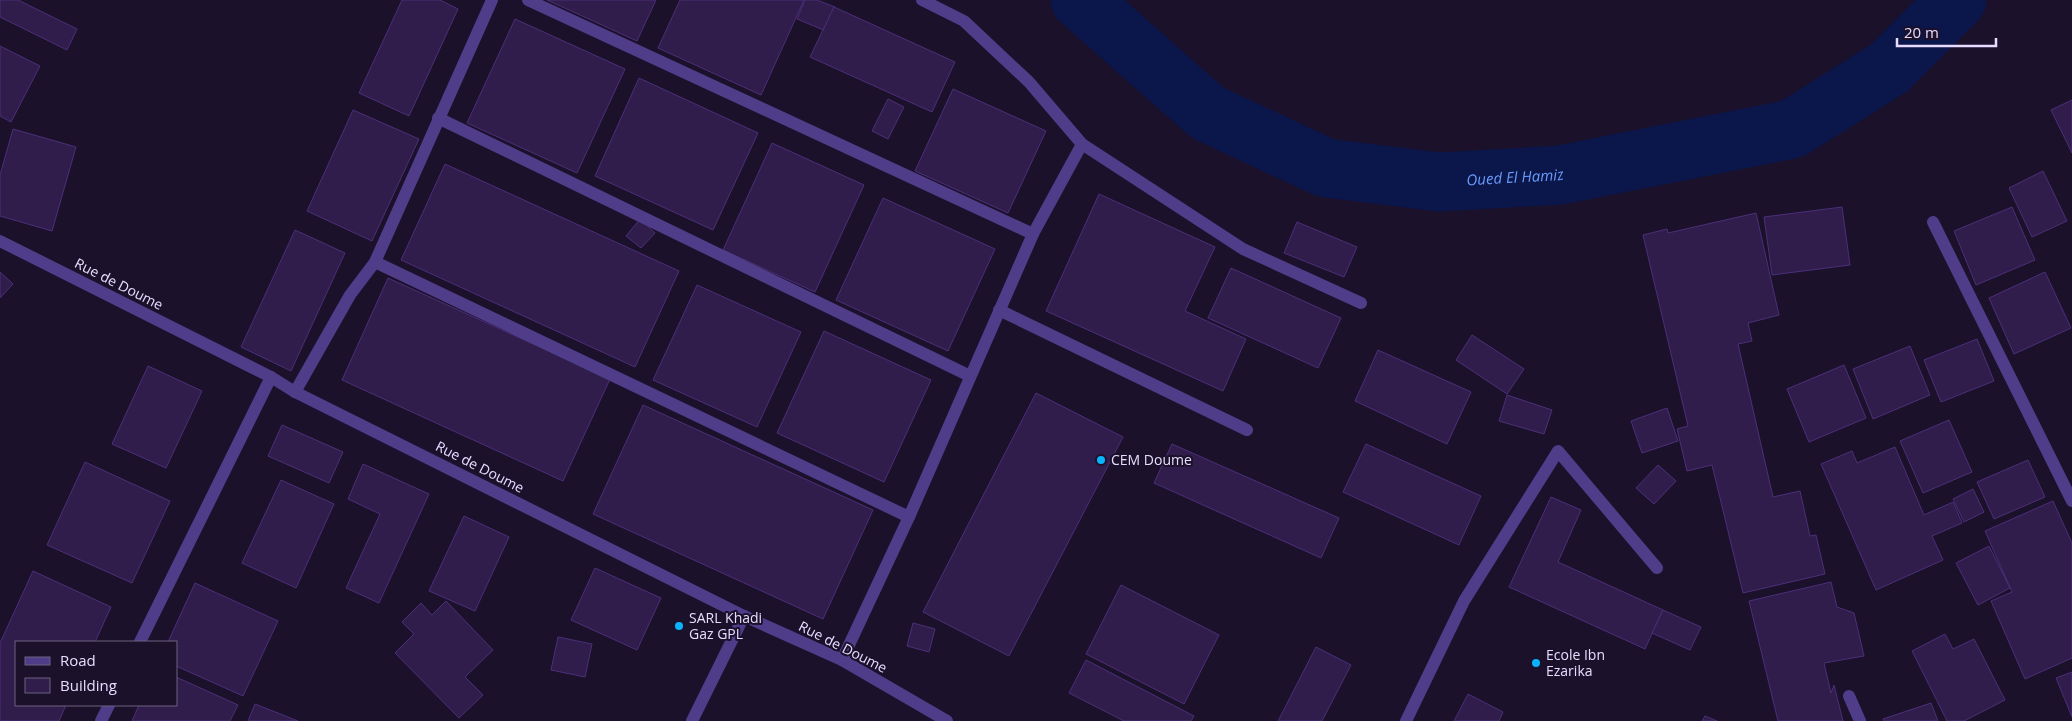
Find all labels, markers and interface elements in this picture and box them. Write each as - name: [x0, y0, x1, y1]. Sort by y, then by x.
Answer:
- scale bar: [1897, 15, 1996, 47]
- text: 20 m: [1904, 22, 1939, 42]
- water label: Oued El Hamiz: [1466, 163, 1566, 189]
- street label: Rue de Doume: [72, 253, 167, 314]
- street label: Rue de Doume: [433, 436, 528, 497]
- place label: CEM Doume: [1111, 450, 1192, 469]
- marker: CEM Doume: [1095, 454, 1107, 466]
- place label: SARL Khadi Gaz GPL: [689, 608, 762, 643]
- street label: Rue de Doume: [796, 616, 891, 677]
- marker: SARL Khadi Gaz GPL: [673, 620, 685, 632]
- legend: [15, 641, 178, 706]
- place label: Ecole Ibn Ezarika: [1546, 645, 1605, 680]
- text: Road: [60, 650, 96, 670]
- marker: Ecole Ibn Ezarika: [1530, 657, 1542, 669]
- text: Building: [60, 675, 117, 695]

